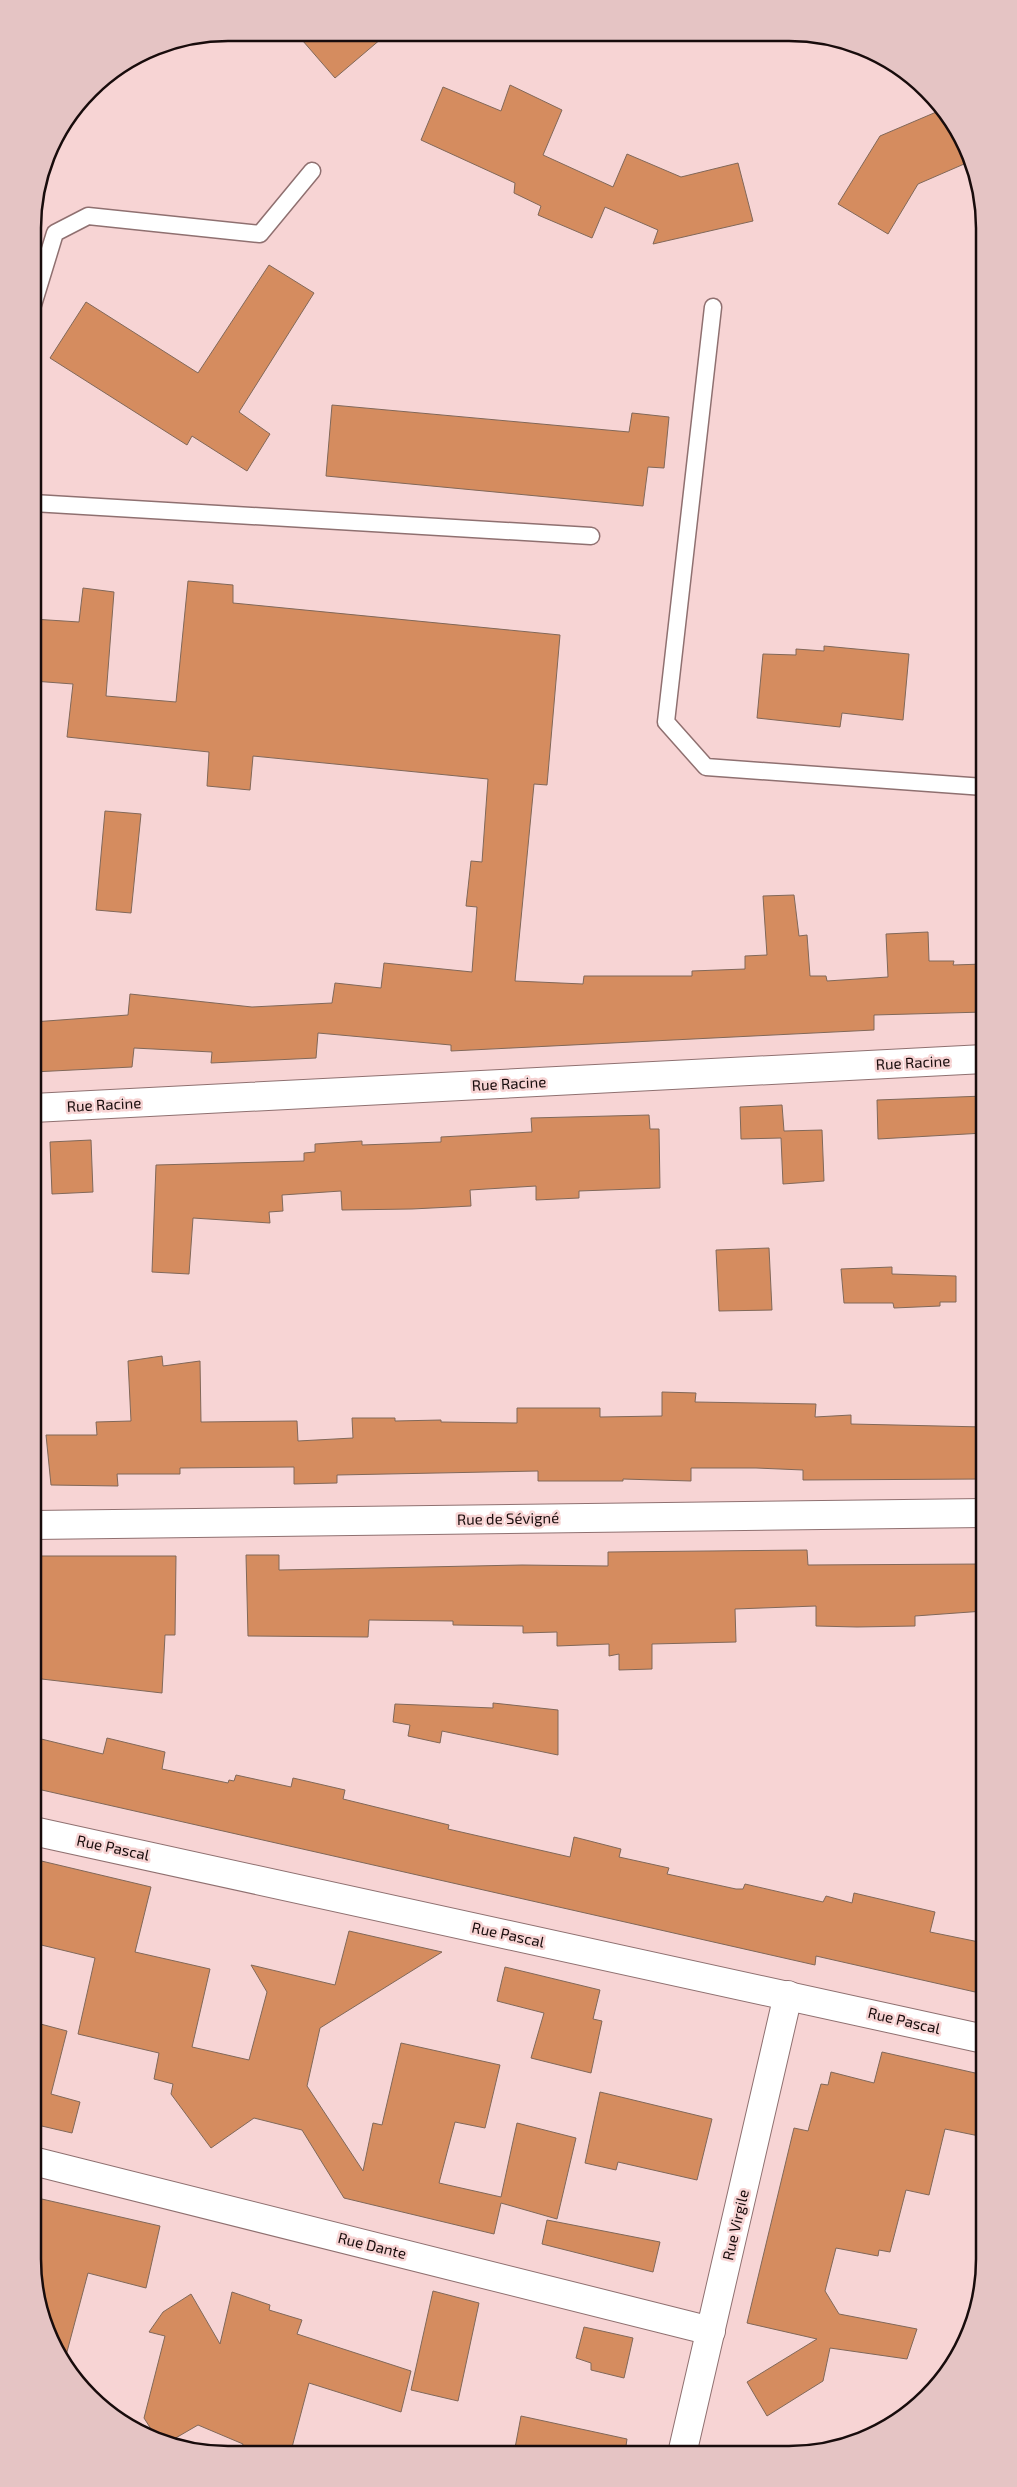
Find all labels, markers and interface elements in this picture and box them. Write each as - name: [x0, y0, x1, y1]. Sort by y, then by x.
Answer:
- street label: Rue Racine: [875, 1051, 951, 1073]
- street label: Rue Racine: [471, 1072, 547, 1094]
- street label: Rue Racine: [66, 1093, 142, 1115]
- street label: Rue de Sévigné: [457, 1508, 559, 1528]
- street label: Rue Pascal: [75, 1831, 152, 1864]
- street label: Rue Pascal: [470, 1918, 547, 1951]
- street label: Rue Pascal: [866, 2003, 943, 2037]
- street label: Rue Virgile: [718, 2188, 752, 2262]
- street label: Rue Dante: [336, 2228, 408, 2262]

